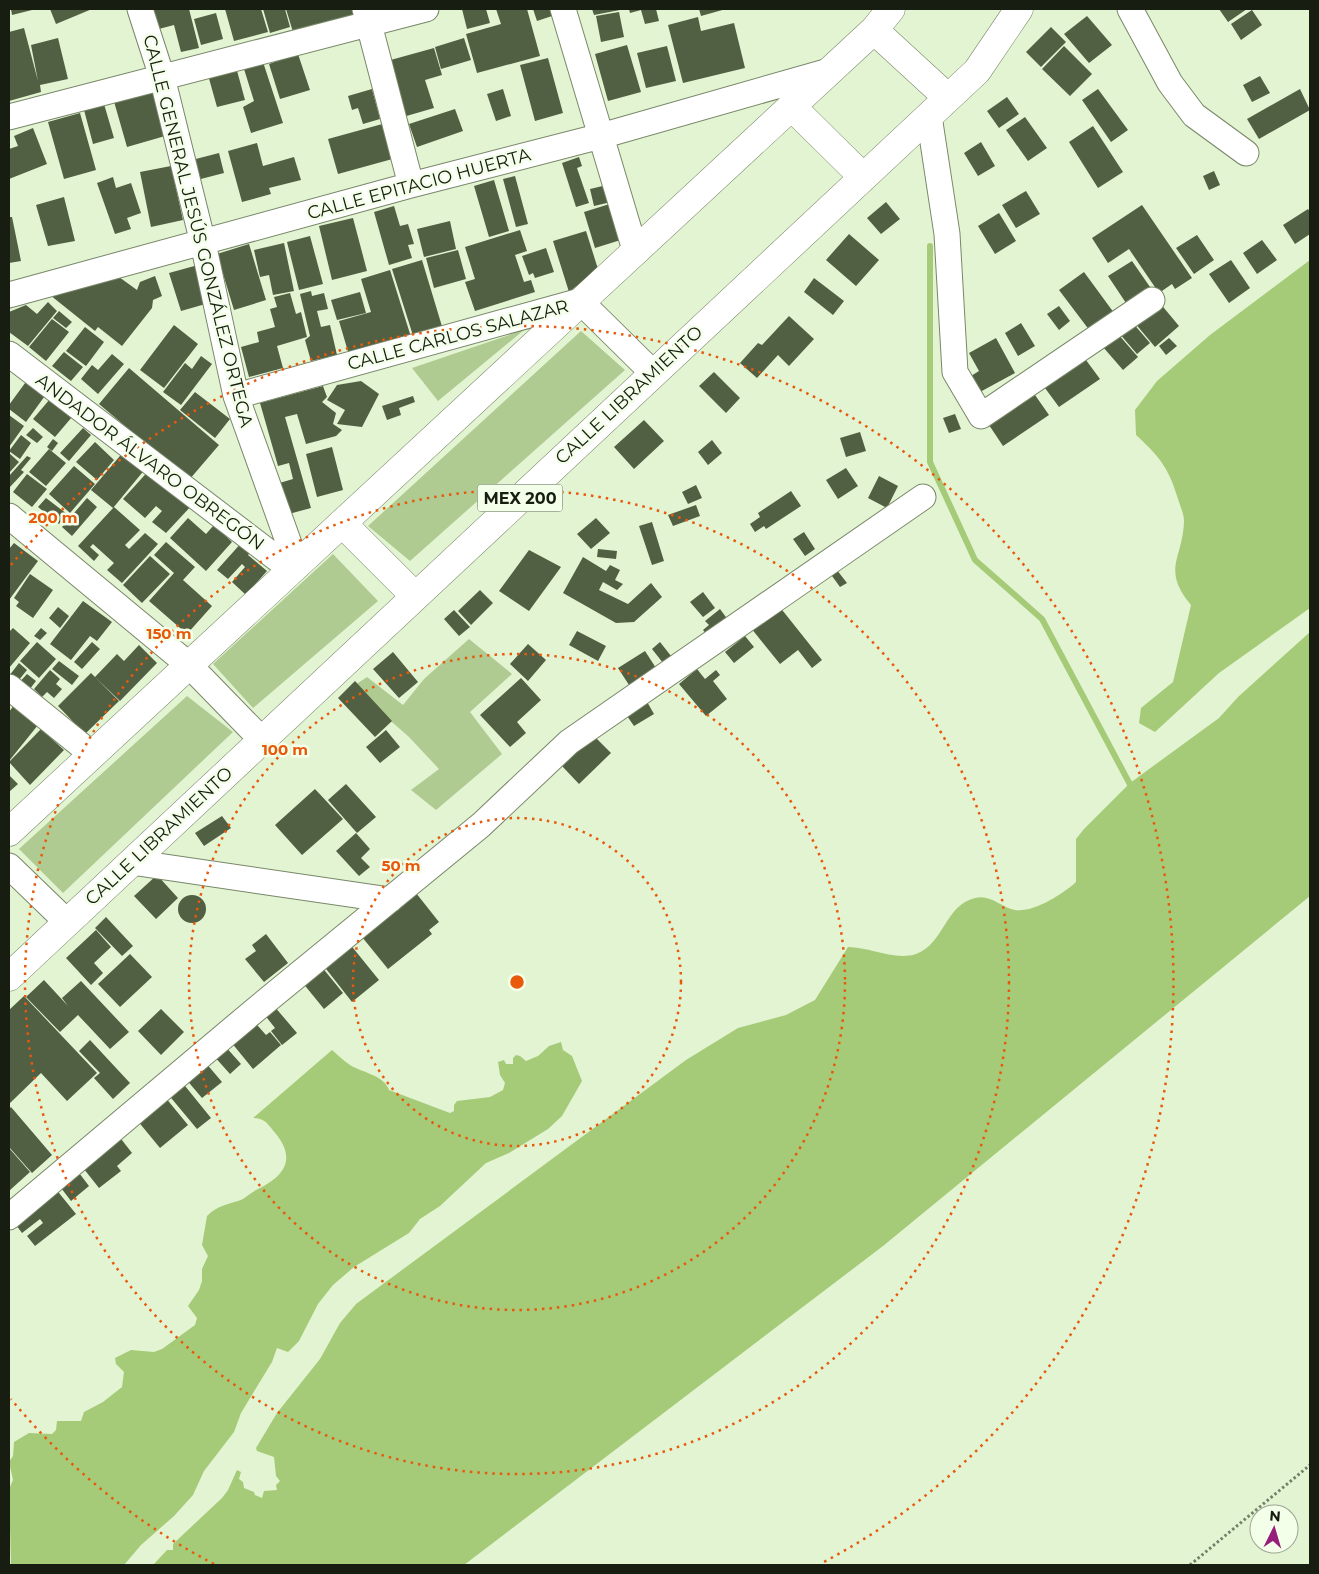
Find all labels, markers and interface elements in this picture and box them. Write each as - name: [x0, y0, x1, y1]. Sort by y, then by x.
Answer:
- street label: CALLE GENERAL JESÚS GONZÁLEZ ORTEGA: [138, 32, 258, 430]
- street label: CALLE EPITACIO HUERTA: [305, 144, 533, 224]
- street label: CALLE CARLOS SALAZAR: [345, 295, 571, 375]
- street label: CALLE LIBRAMIENTO: [551, 321, 707, 469]
- street label: ANDADOR ÁLVARO OBREGÓN: [31, 369, 269, 555]
- road number: MEX 200: [478, 484, 562, 512]
- text: 200 m: [28, 508, 78, 527]
- text: 150 m: [147, 624, 191, 643]
- text: 100 m: [262, 740, 308, 759]
- street label: CALLE LIBRAMIENTO: [81, 762, 237, 910]
- text: 50 m: [381, 856, 421, 875]
- centre of rings: [508, 973, 526, 991]
- north arrow: [1249, 1504, 1299, 1554]
- text: N: [1269, 1507, 1282, 1526]

